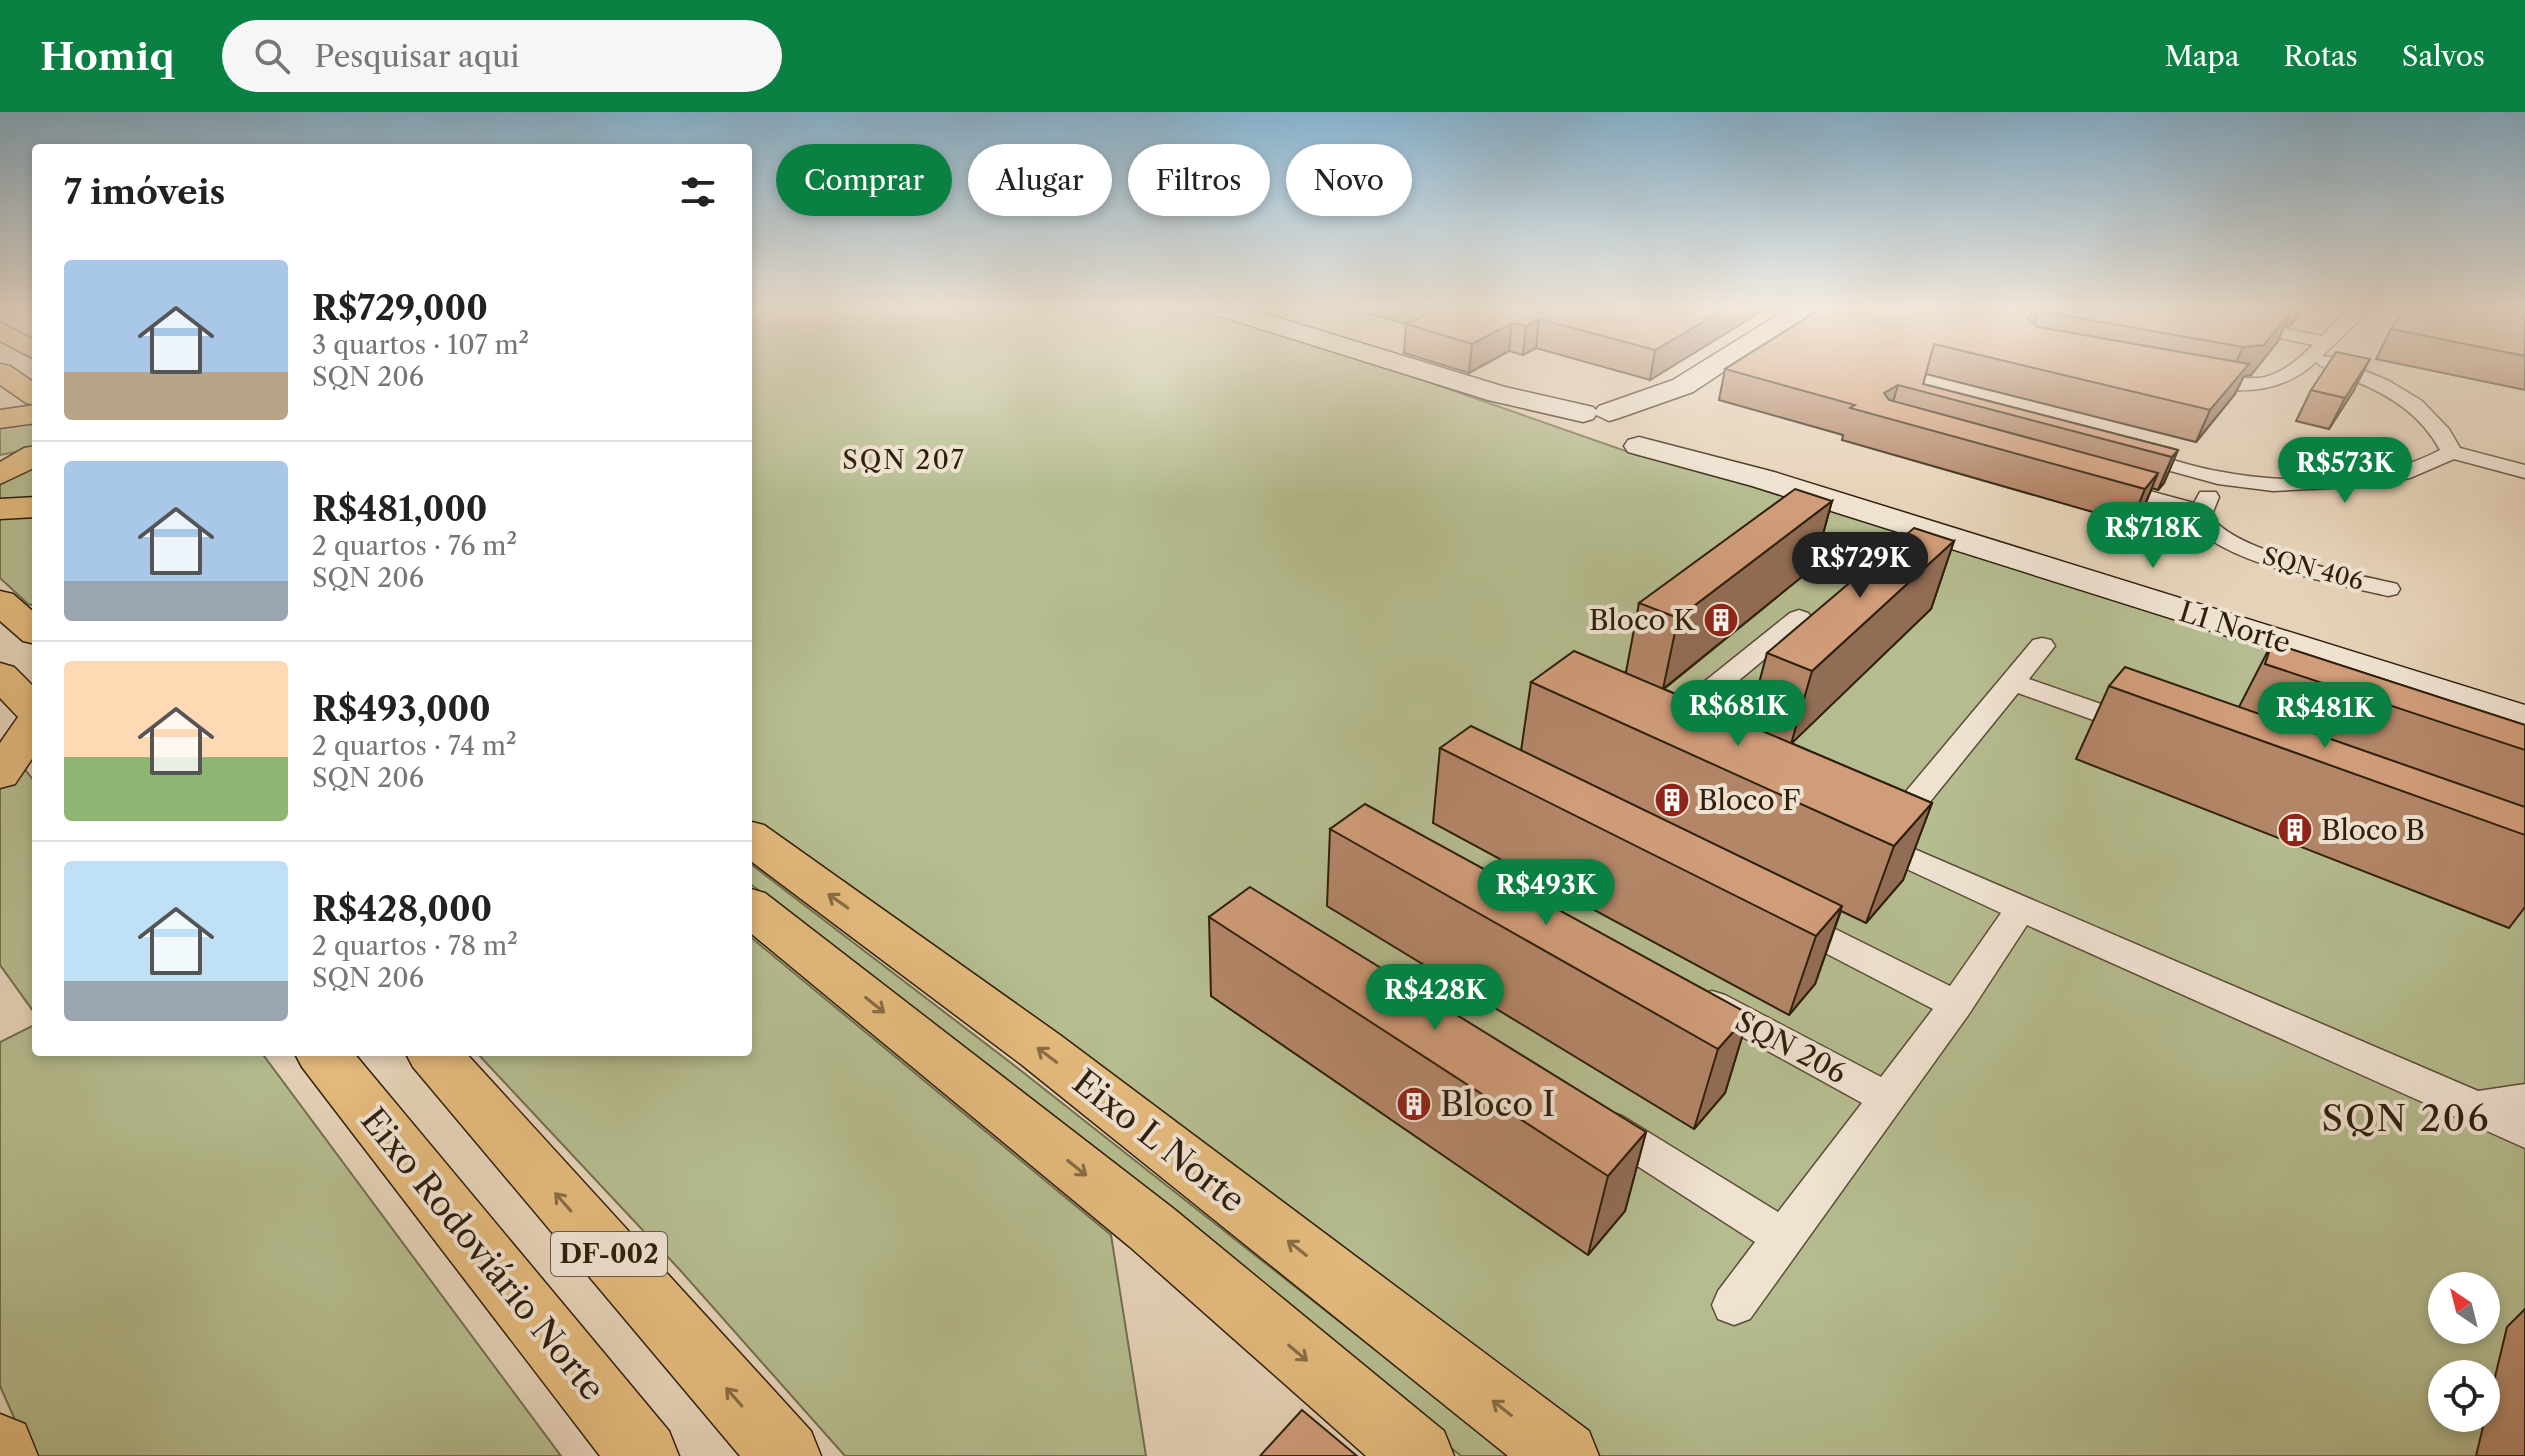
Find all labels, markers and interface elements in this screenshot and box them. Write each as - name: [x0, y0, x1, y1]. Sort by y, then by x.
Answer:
- search box: [222, 20, 782, 92]
- text: Homiq: [40, 33, 174, 80]
- icon: search: [250, 34, 294, 78]
- text: Pesquisar aqui: [314, 38, 520, 75]
- text: Mapa: [2165, 39, 2240, 73]
- text: Rotas: [2284, 39, 2358, 73]
- text: Salvos: [2402, 39, 2485, 73]
- chip: Comprar: [776, 144, 952, 216]
- chip: Alugar: [968, 144, 1112, 216]
- chip: Filtros: [1128, 144, 1270, 216]
- chip: Novo: [1286, 144, 1412, 216]
- icon: filters: [676, 170, 720, 214]
- text: 7 imóveis: [64, 171, 225, 213]
- text: R$729,000: [312, 287, 488, 329]
- icon: home: [128, 292, 224, 388]
- text: 3 quartos · 107 m²: [312, 329, 529, 361]
- text: SQN 206: [312, 361, 424, 393]
- pin: R$573K: [2280, 437, 2410, 505]
- district label: SQN 207: [842, 444, 966, 476]
- text: R$573K: [2296, 447, 2394, 479]
- text: R$481,000: [312, 488, 487, 530]
- icon: home: [128, 493, 224, 589]
- pin: R$718K: [2088, 502, 2218, 570]
- text: R$718K: [2105, 512, 2201, 544]
- text: 2 quartos · 76 m²: [312, 530, 517, 562]
- pin: R$729K: [1795, 532, 1925, 600]
- street label: SQN 406: [2259, 541, 2367, 596]
- text: R$729K: [1810, 542, 1910, 574]
- text: SQN 206: [312, 562, 424, 594]
- street label: L1 Norte: [2175, 594, 2295, 660]
- building icon: Bloco K: [1702, 601, 1740, 639]
- place label: Bloco K: [1589, 603, 1696, 637]
- pin: R$681K: [1673, 680, 1803, 748]
- pin: R$481K: [2260, 682, 2390, 750]
- text: R$493,000: [312, 688, 491, 730]
- text: R$681K: [1689, 690, 1787, 722]
- text: R$481K: [2276, 692, 2374, 724]
- icon: home: [128, 693, 224, 789]
- text: 2 quartos · 74 m²: [312, 730, 517, 762]
- text: SQN 206: [312, 762, 424, 794]
- building icon: Bloco F: [1653, 781, 1691, 819]
- place label: Bloco F: [1698, 783, 1800, 817]
- building icon: Bloco B: [2276, 811, 2314, 849]
- place label: Bloco B: [2321, 813, 2425, 847]
- pin: R$493K: [1481, 859, 1611, 927]
- text: R$493K: [1496, 869, 1596, 901]
- text: R$428,000: [312, 888, 492, 930]
- icon: home: [128, 893, 224, 989]
- one-way arrow: [827, 893, 849, 909]
- text: 2 quartos · 78 m²: [312, 930, 518, 962]
- text: SQN 206: [312, 962, 424, 994]
- pin: R$428K: [1370, 964, 1500, 1032]
- text: R$428K: [1384, 974, 1486, 1006]
- one-way arrow: [864, 996, 885, 1014]
- street label: SQN 206: [1730, 1004, 1852, 1090]
- one-way arrow: [1037, 1046, 1058, 1063]
- street label: Eixo L Norte: [1065, 1061, 1253, 1221]
- place label: Bloco I: [1440, 1083, 1555, 1125]
- building icon: Bloco I: [1395, 1085, 1433, 1123]
- district label: SQN 206: [2321, 1096, 2491, 1140]
- street label: Eixo Rodoviário Norte: [352, 1100, 614, 1408]
- one-way arrow: [1067, 1159, 1087, 1177]
- one-way arrow: [554, 1192, 572, 1212]
- road number: DF-002: [551, 1232, 667, 1276]
- one-way arrow: [1287, 1239, 1308, 1257]
- north arrow: [2428, 1272, 2500, 1344]
- map controls: [2428, 1272, 2500, 1432]
- one-way arrow: [1288, 1344, 1308, 1362]
- button: locate: [2428, 1360, 2500, 1432]
- one-way arrow: [726, 1388, 744, 1408]
- one-way arrow: [1492, 1399, 1513, 1417]

